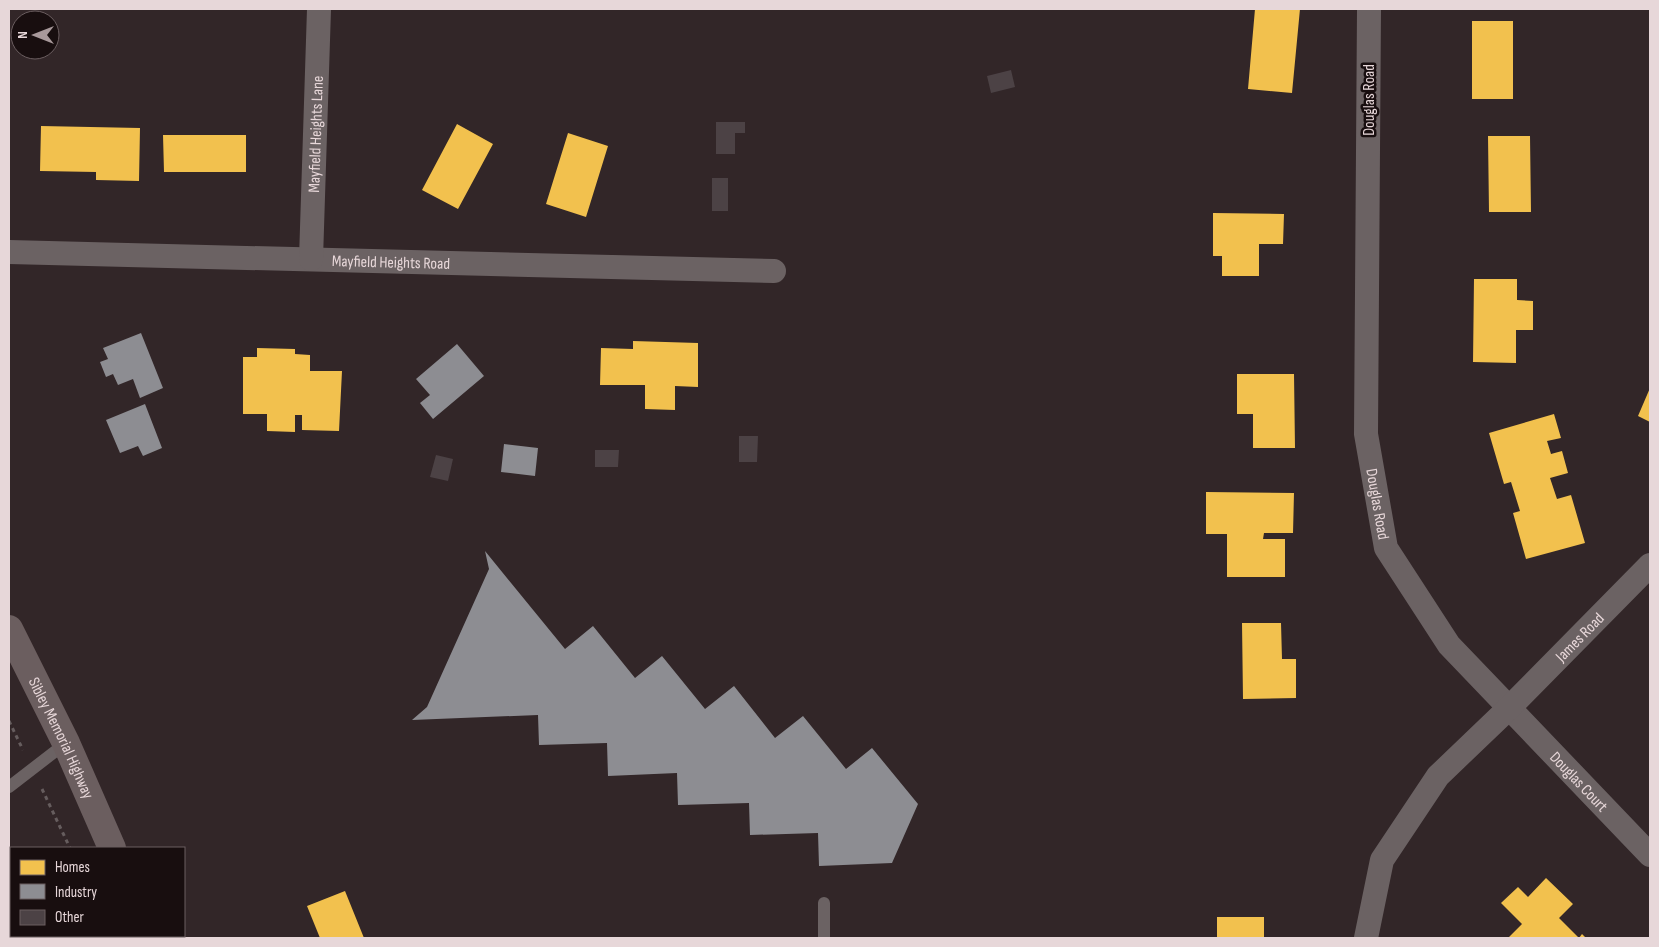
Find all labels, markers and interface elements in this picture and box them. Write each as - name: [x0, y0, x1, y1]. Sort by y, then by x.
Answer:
- north arrow: [10, 10, 60, 60]
- text: N: [14, 31, 31, 39]
- street label: Douglas Road: [1360, 64, 1379, 136]
- street label: Mayfield Heights Lane: [305, 75, 328, 193]
- street label: Mayfield Heights Road: [332, 252, 450, 274]
- street label: Douglas Road: [1361, 467, 1392, 541]
- street label: James Road: [1551, 609, 1609, 667]
- street label: Sibley Memorial Highway: [24, 675, 97, 802]
- street label: Douglas Court: [1545, 748, 1611, 816]
- legend: [10, 847, 185, 937]
- text: Homes: [55, 858, 90, 877]
- text: Industry: [55, 883, 97, 902]
- text: Other: [55, 908, 84, 927]

